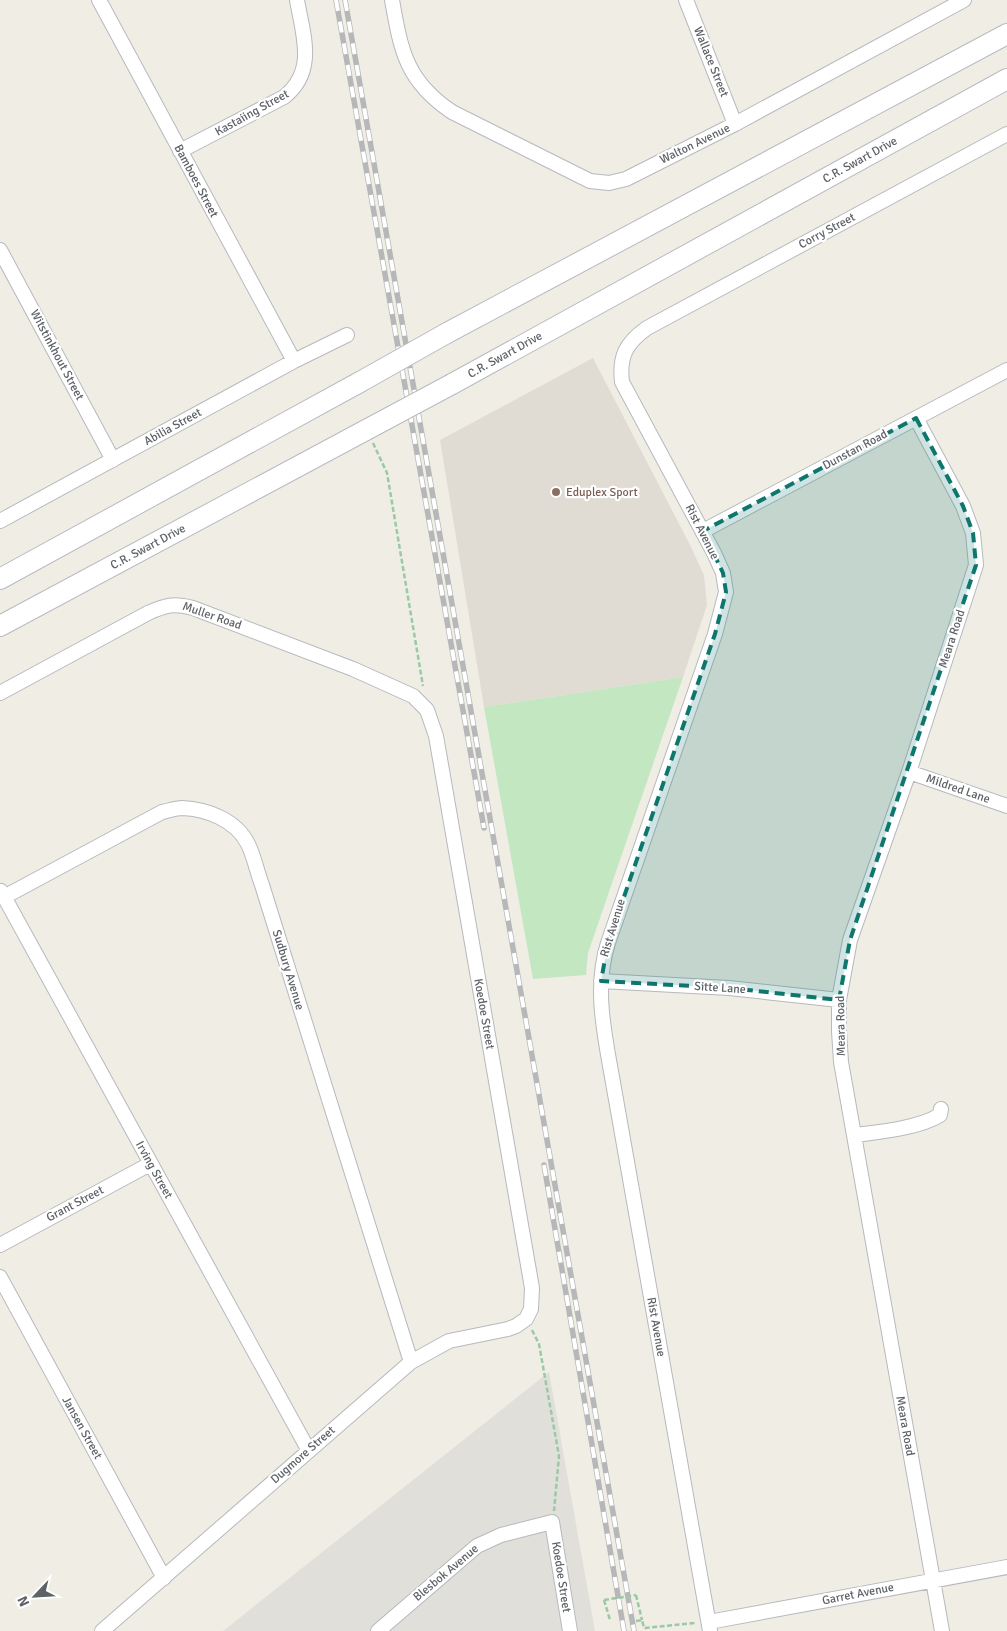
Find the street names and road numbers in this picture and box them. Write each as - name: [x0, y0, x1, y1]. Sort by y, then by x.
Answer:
- street label: Wallace Street: [690, 25, 732, 99]
- street label: Kastaiing Street: [212, 87, 292, 139]
- street label: Walton Avenue: [657, 121, 733, 167]
- street label: C.R. Swart Drive: [820, 133, 900, 187]
- street label: Bamboes Street: [170, 142, 222, 220]
- street label: Corry Street: [796, 210, 858, 252]
- street label: Witstinkhout Street: [27, 307, 87, 403]
- street label: C.R. Swart Drive: [465, 328, 545, 382]
- street label: Abilia Street: [142, 405, 204, 449]
- street label: Dunstan Road: [820, 427, 890, 473]
- street label: Rist Avenue: [682, 502, 722, 562]
- street label: C.R. Swart Drive: [108, 521, 188, 573]
- street label: Muller Road: [180, 599, 244, 633]
- street label: Meara Road: [936, 608, 968, 670]
- street label: Mildred Lane: [924, 771, 992, 807]
- street label: Rist Avenue: [597, 897, 629, 959]
- street label: Sudbury Avenue: [269, 928, 307, 1012]
- street label: Koedoe Street: [470, 977, 498, 1051]
- street label: Sitte Lane: [694, 979, 746, 997]
- street label: Meara Road: [833, 996, 849, 1056]
- street label: Irving Street: [132, 1139, 176, 1201]
- street label: Grant Street: [44, 1183, 106, 1225]
- street label: Rist Avenue: [643, 1296, 669, 1358]
- street label: Jansen Street: [59, 1394, 105, 1462]
- street label: Meara Road: [892, 1395, 918, 1457]
- street label: Dugmore Street: [268, 1423, 338, 1487]
- street label: Koedoe Street: [548, 1540, 574, 1614]
- street label: Blesbok Avenue: [410, 1541, 482, 1605]
- street label: Garret Avenue: [821, 1580, 895, 1608]

